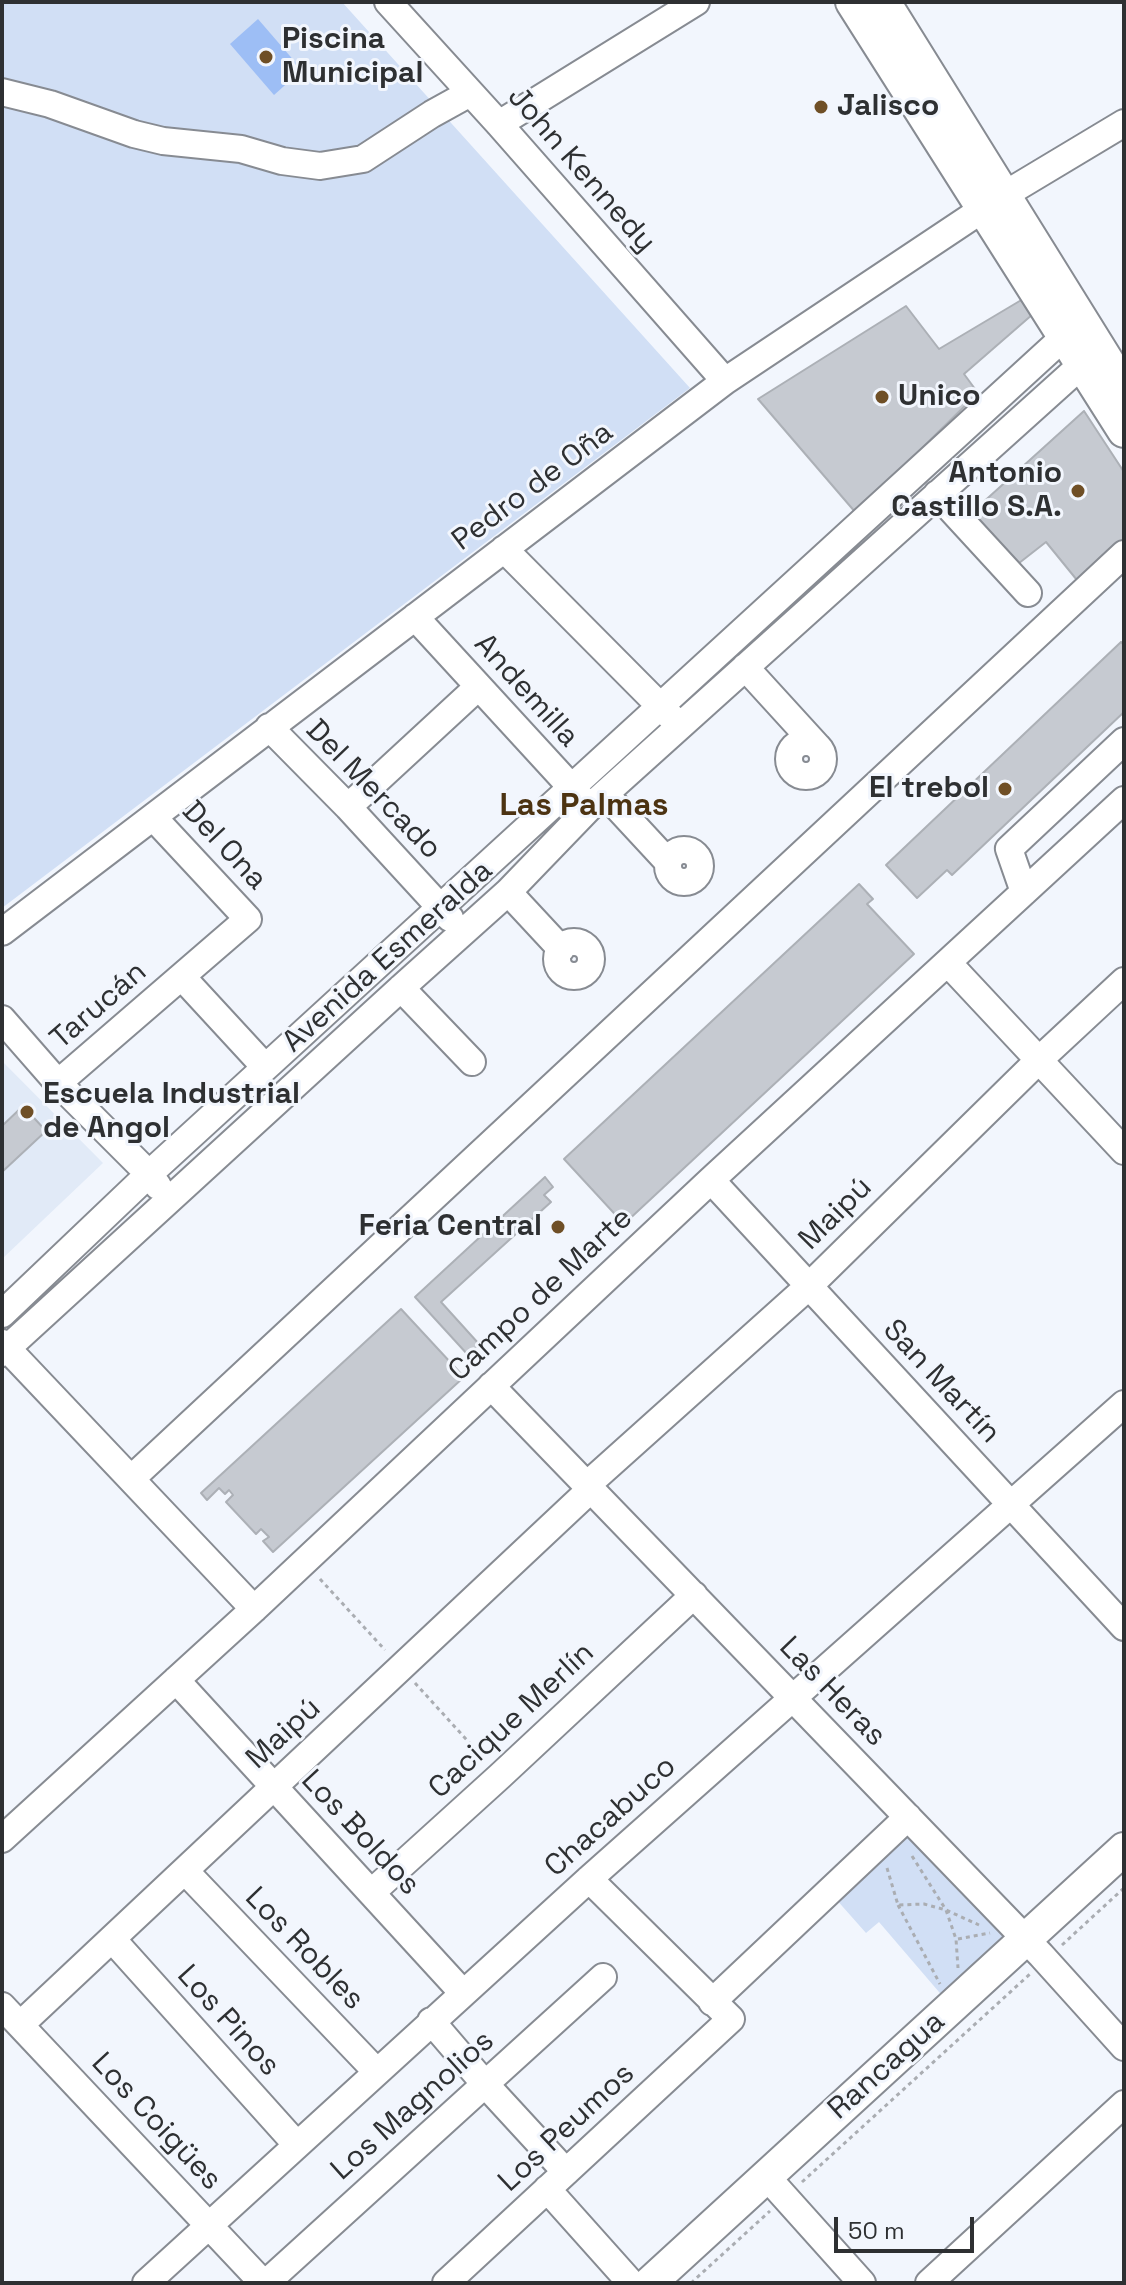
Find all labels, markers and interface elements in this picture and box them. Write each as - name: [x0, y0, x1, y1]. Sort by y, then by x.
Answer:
- place label: Piscina Municipal: [282, 22, 423, 92]
- marker: Piscina Municipal: [257, 48, 275, 66]
- street label: John Kennedy: [499, 80, 663, 260]
- place label: Jalisco: [837, 89, 939, 125]
- marker: Jalisco: [812, 98, 830, 116]
- place label: Unico: [898, 379, 981, 415]
- marker: Unico: [873, 388, 891, 406]
- street label: Pedro de Oña: [445, 415, 621, 559]
- place label: Antonio Castillo S.A.: [891, 456, 1062, 526]
- marker: Antonio Castillo S.A.: [1069, 482, 1087, 500]
- street label: Andemilla: [466, 627, 586, 755]
- street label: Del Mercado: [298, 713, 448, 867]
- place label: El trebol: [869, 771, 989, 807]
- marker: El trebol: [996, 780, 1014, 798]
- district label: Las Palmas: [499, 787, 669, 825]
- street label: Del Ona: [174, 794, 274, 898]
- street label: Avenida Esmeralda: [276, 853, 500, 1061]
- street label: Tarucán: [44, 955, 154, 1057]
- place label: Escuela Industrial de Angol: [43, 1077, 300, 1148]
- marker: Escuela Industrial de Angol: [18, 1103, 36, 1121]
- street label: Maipú: [792, 1170, 880, 1258]
- street label: Campo de Marte: [442, 1201, 640, 1389]
- place label: Feria Central: [359, 1209, 542, 1245]
- marker: Feria Central: [549, 1218, 567, 1236]
- street label: San Martín: [875, 1313, 1007, 1451]
- street label: Las Heras: [771, 1630, 893, 1754]
- street label: Cacique Merlín: [422, 1635, 602, 1807]
- street label: Maipú: [239, 1691, 329, 1777]
- street label: Chacabuco: [538, 1749, 684, 1885]
- street label: Los Boldos: [293, 1763, 427, 1903]
- street label: Los Robles: [237, 1880, 371, 2018]
- street label: Los Pinos: [169, 1958, 287, 2084]
- street label: Rancagua: [821, 2004, 953, 2128]
- street label: Los Magnolios: [324, 2024, 502, 2188]
- street label: Los Coigües: [83, 2046, 229, 2198]
- street label: Los Peumos: [492, 2056, 642, 2200]
- scale bar: [838, 2201, 978, 2251]
- text: 50 m: [848, 2215, 905, 2246]

